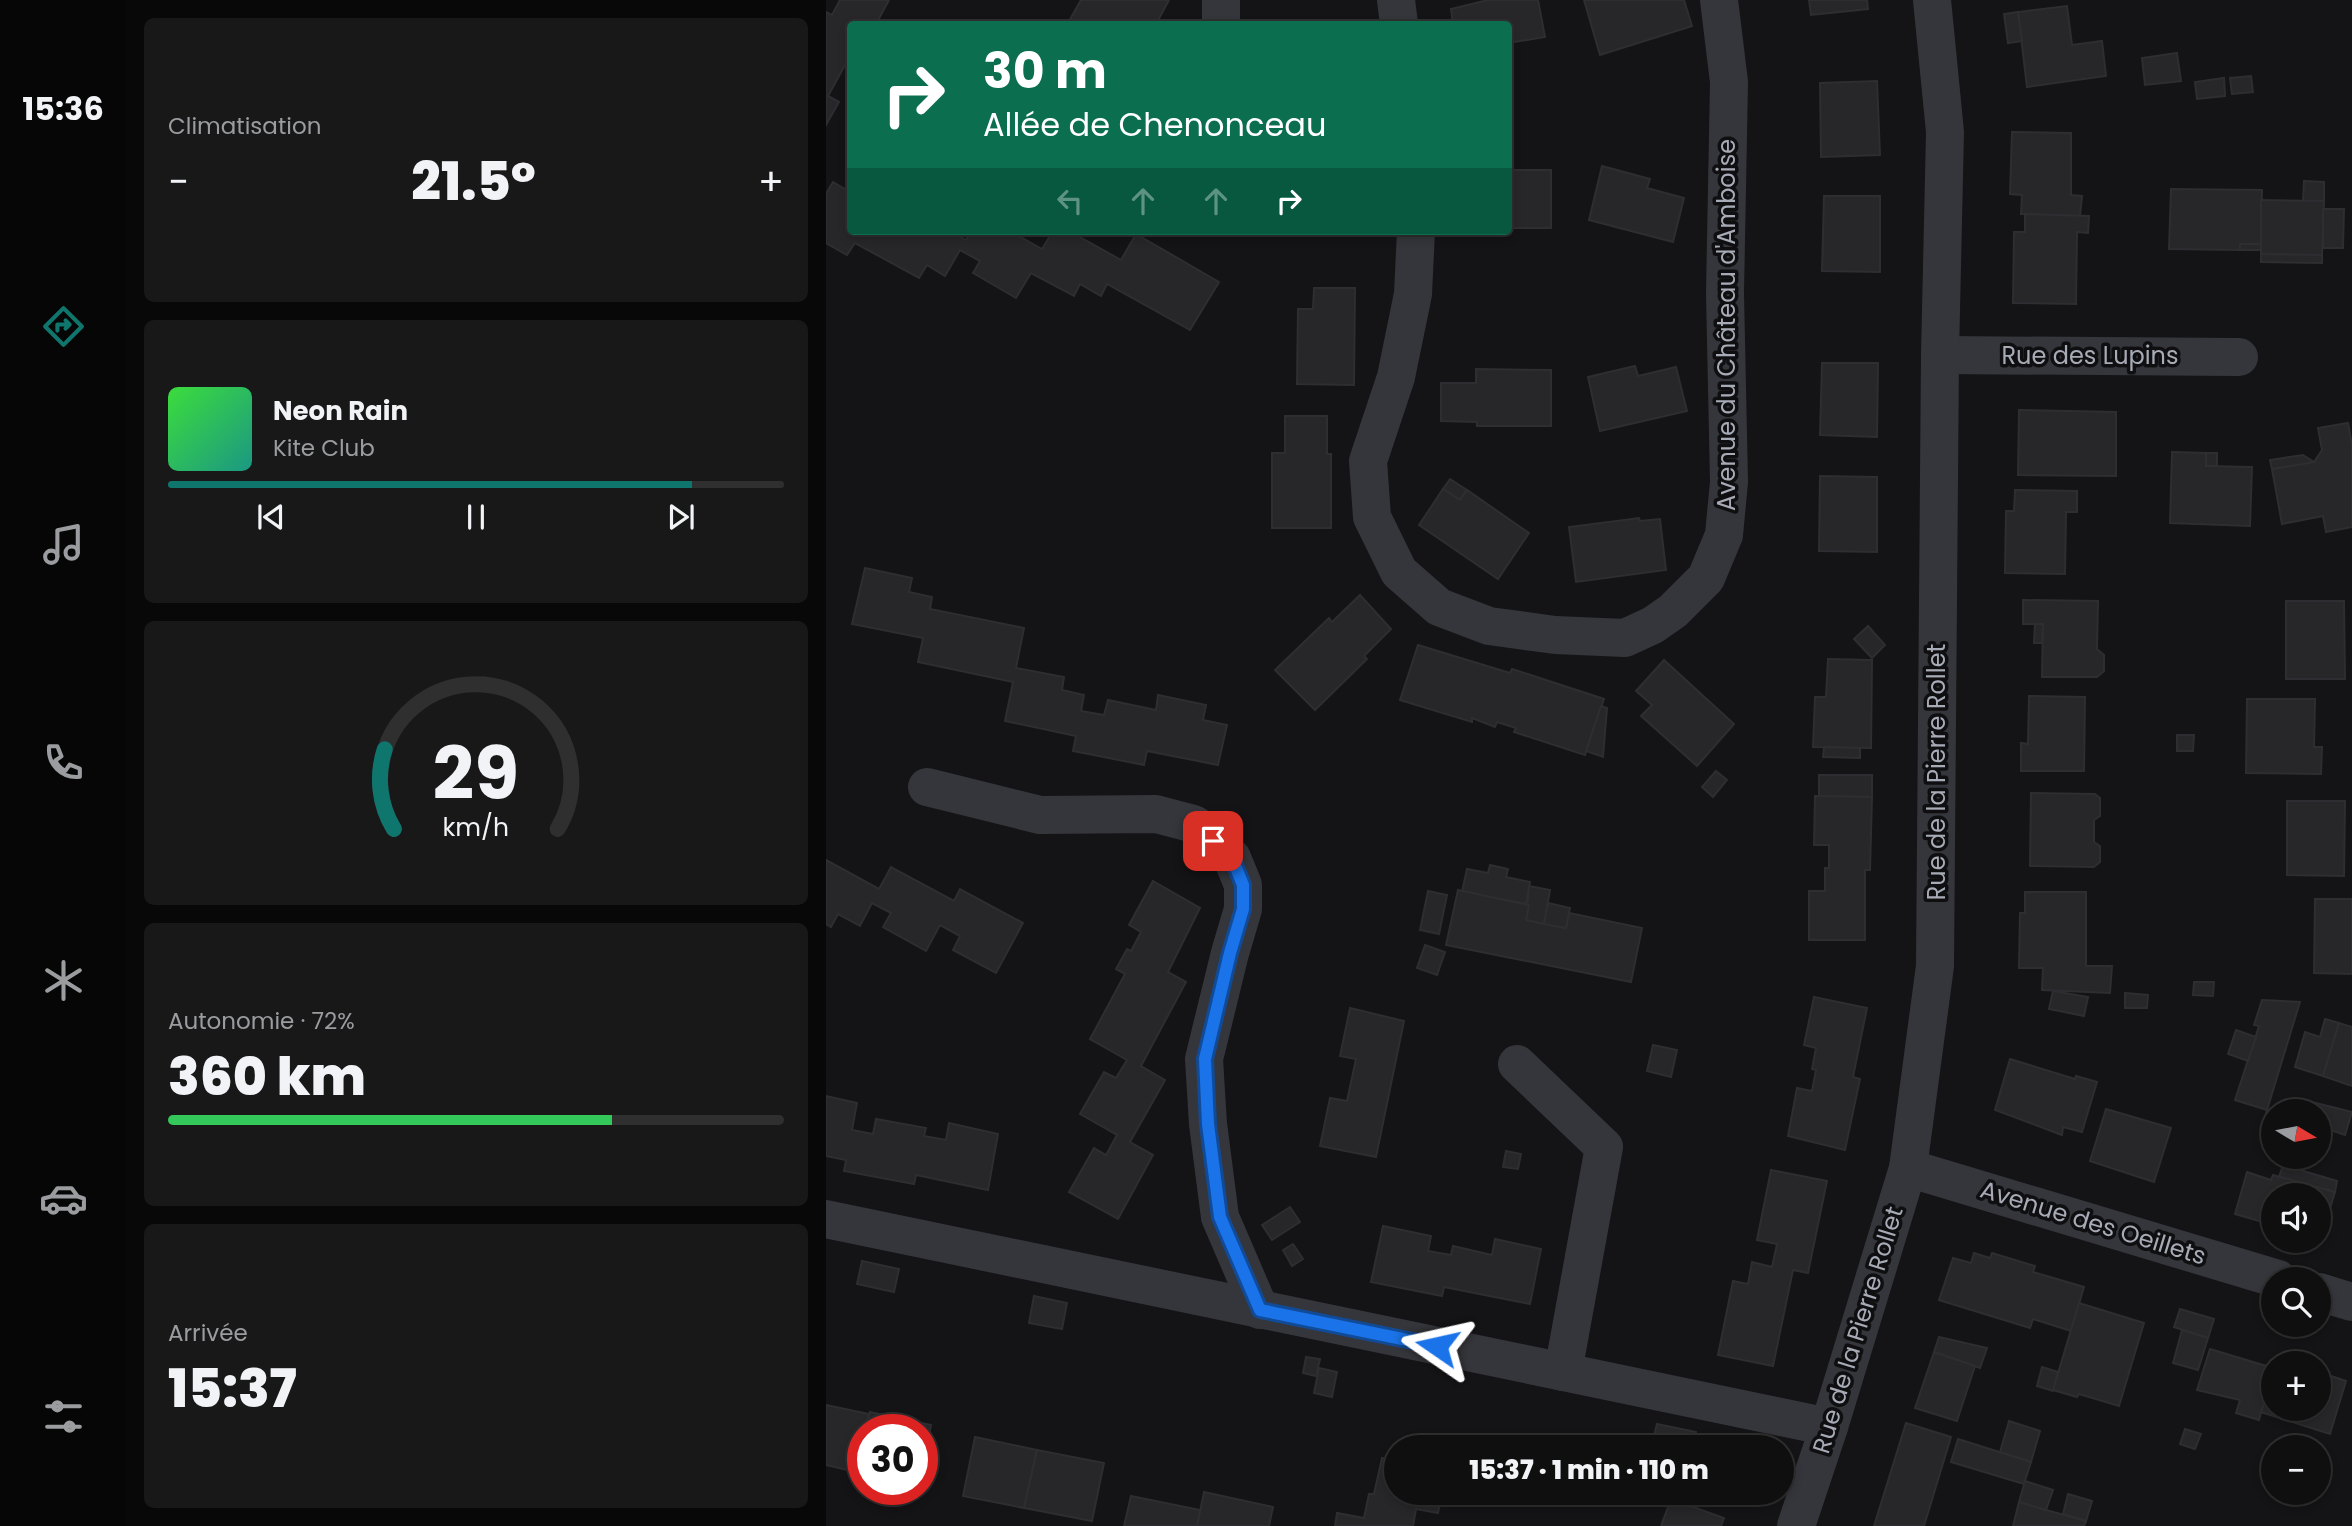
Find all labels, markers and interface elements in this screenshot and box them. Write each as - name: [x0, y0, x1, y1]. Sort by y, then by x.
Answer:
- text: 30 m: [983, 37, 1107, 105]
- icon: right: [868, 49, 959, 140]
- text: 15:36: [22, 86, 104, 131]
- text: Allée de Chenonceau: [983, 102, 1326, 147]
- text: Climatisation: [168, 110, 321, 142]
- street label: Avenue du Château d'Amboise: [1710, 139, 1743, 511]
- text: 21.5°: [411, 145, 536, 218]
- text: −: [168, 155, 189, 208]
- text: +: [758, 155, 784, 208]
- icon: left: [1051, 182, 1089, 220]
- icon: ahead: [1124, 182, 1162, 220]
- icon: ahead: [1197, 182, 1235, 220]
- icon: right: [1270, 182, 1308, 220]
- icon: directions: [39, 302, 88, 351]
- street label: Rue des Lupins: [2001, 339, 2179, 372]
- text: Neon Rain: [273, 393, 408, 429]
- text: Kite Club: [273, 432, 375, 464]
- icon: previous: [252, 498, 290, 536]
- icon: pause: [457, 498, 495, 536]
- icon: next: [662, 498, 700, 536]
- icon: music: [39, 520, 88, 569]
- street label: Rue de la Pierre Rollet: [1920, 644, 1953, 900]
- text: 29: [433, 723, 519, 824]
- icon: phone: [39, 738, 88, 787]
- text: km/h: [443, 810, 509, 845]
- pin: [1183, 811, 1243, 871]
- icon: arrive: [1194, 822, 1232, 860]
- icon: climate: [39, 956, 88, 1005]
- text: Autonomie · 72%: [168, 1005, 355, 1037]
- text: 360 km: [168, 1040, 366, 1113]
- north arrow: [2261, 1099, 2331, 1169]
- map controls: [2261, 1099, 2331, 1505]
- street label: Avenue des Oeillets: [1976, 1173, 2210, 1273]
- icon: car: [39, 1174, 88, 1223]
- button: sound: [2261, 1183, 2331, 1253]
- street label: Rue de la Pierre Rollet: [1804, 1202, 1911, 1457]
- button: search: [2261, 1267, 2331, 1337]
- position arrow: [1400, 1309, 1474, 1383]
- text: Arrivée: [168, 1317, 248, 1349]
- button: +: [2261, 1351, 2331, 1421]
- text: 15:37: [168, 1352, 297, 1425]
- icon: filters: [39, 1392, 88, 1441]
- speed limit sign: 30: [847, 1414, 938, 1505]
- button: −: [2261, 1435, 2331, 1505]
- text: 15:37 · 1 min · 110 m: [1469, 1452, 1709, 1488]

